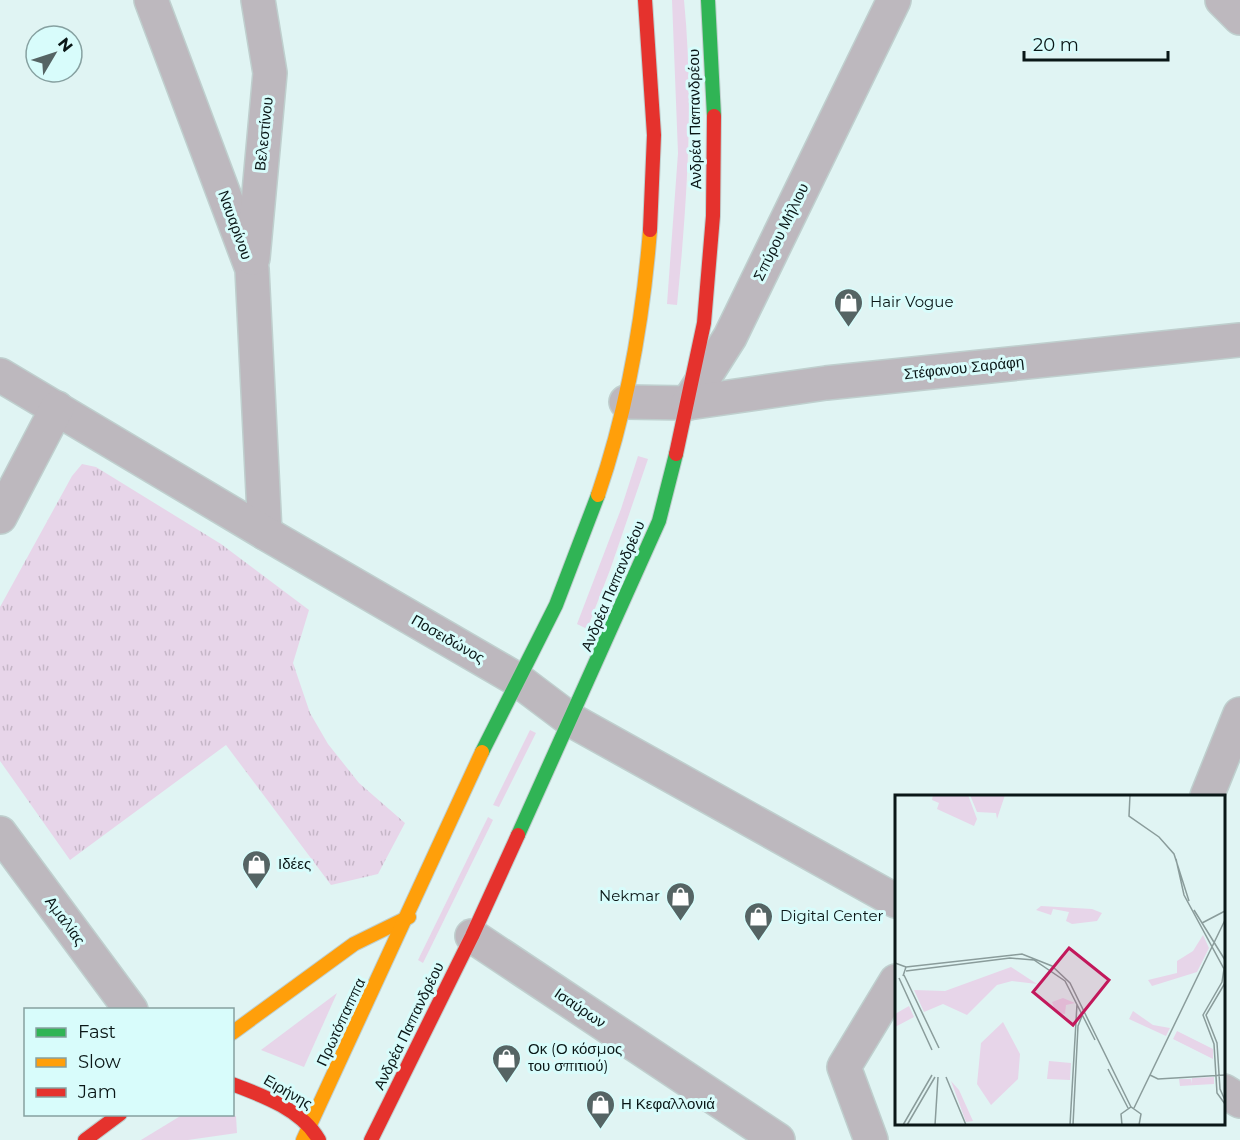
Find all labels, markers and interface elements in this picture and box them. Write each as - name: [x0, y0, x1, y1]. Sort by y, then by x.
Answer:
- north arrow: [24, 24, 84, 84]
- scale bar: [1024, 24, 1168, 62]
- text: N: [54, 34, 77, 56]
- text: 20 m: [1033, 34, 1079, 56]
- street label: Ανδρέα Παπανδρέου: [684, 49, 705, 189]
- street label: Βελεστίνου: [250, 96, 277, 172]
- street label: Σπύρου Μήλιου: [749, 180, 812, 284]
- street label: Ναυαρίνου: [214, 188, 257, 262]
- shop icon: Hair Vogue: [833, 286, 865, 328]
- place label: Hair Vogue: [870, 292, 954, 311]
- street label: Στέφανου Σαράφη: [903, 352, 1025, 383]
- street label: Ανδρέα Παπανδρέου: [576, 518, 649, 654]
- street label: Ποσειδώνος: [408, 610, 488, 667]
- inset map: [895, 795, 1225, 1125]
- shop icon: Ιδέες: [241, 848, 273, 890]
- place label: Ιδέες: [278, 854, 311, 873]
- shop icon: Nekmar: [665, 880, 697, 922]
- place label: Nekmar: [599, 886, 660, 905]
- street label: Αμαλίας: [41, 892, 90, 949]
- shop icon: Digital Center: [743, 900, 775, 942]
- place label: Digital Center: [780, 906, 884, 925]
- street label: Ανδρέα Παπανδρέου: [369, 959, 448, 1093]
- street label: Πρωτόπαππα: [312, 974, 369, 1069]
- street label: Ισαύρων: [551, 983, 610, 1032]
- legend: [24, 1008, 234, 1116]
- text: Fast: [78, 1021, 116, 1043]
- place label: Οκ (Ο κόσμος του σπιτιού): [528, 1039, 622, 1075]
- shop icon: Οκ (Ο κόσμος του σπιτιού): [491, 1042, 523, 1084]
- text: Slow: [78, 1051, 121, 1073]
- street label: Ειρήνης: [260, 1070, 316, 1113]
- text: Jam: [77, 1081, 117, 1103]
- shop icon: Η Κεφαλλονιά: [584, 1088, 616, 1130]
- place label: Η Κεφαλλονιά: [621, 1094, 715, 1113]

